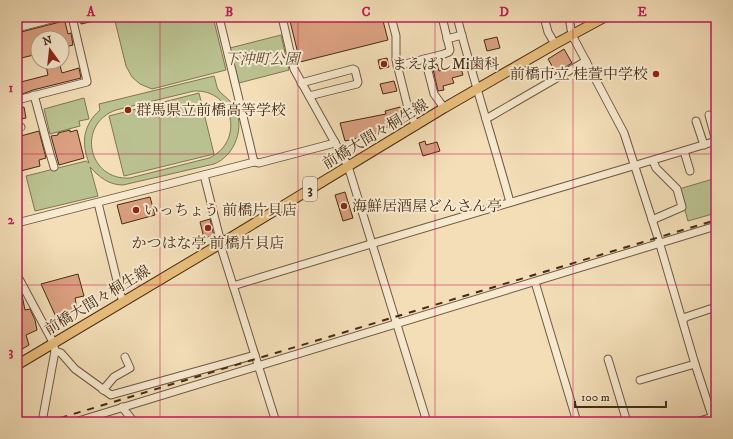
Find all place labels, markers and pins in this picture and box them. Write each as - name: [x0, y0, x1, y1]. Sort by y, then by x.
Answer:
- place label: まえばしMi歯科: [392, 55, 500, 74]
- marker: まえばしMi歯科: [379, 59, 389, 69]
- place label: 前橋市立 桂萱中学校: [510, 65, 648, 84]
- marker: 前橋市立 桂萱中学校: [651, 69, 661, 79]
- place label: 群馬県立前橋高等学校: [136, 101, 286, 120]
- marker: 群馬県立前橋高等学校: [123, 105, 133, 115]
- place label: 海鮮居酒屋どんさん亭: [352, 197, 502, 216]
- place label: いっちょう 前橋片貝店: [144, 201, 297, 220]
- marker: 海鮮居酒屋どんさん亭: [339, 201, 349, 211]
- marker: いっちょう 前橋片貝店: [131, 205, 141, 215]
- marker: かつはな亭 前橋片貝店: [203, 223, 213, 233]
- place label: かつはな亭 前橋片貝店: [131, 234, 285, 253]

